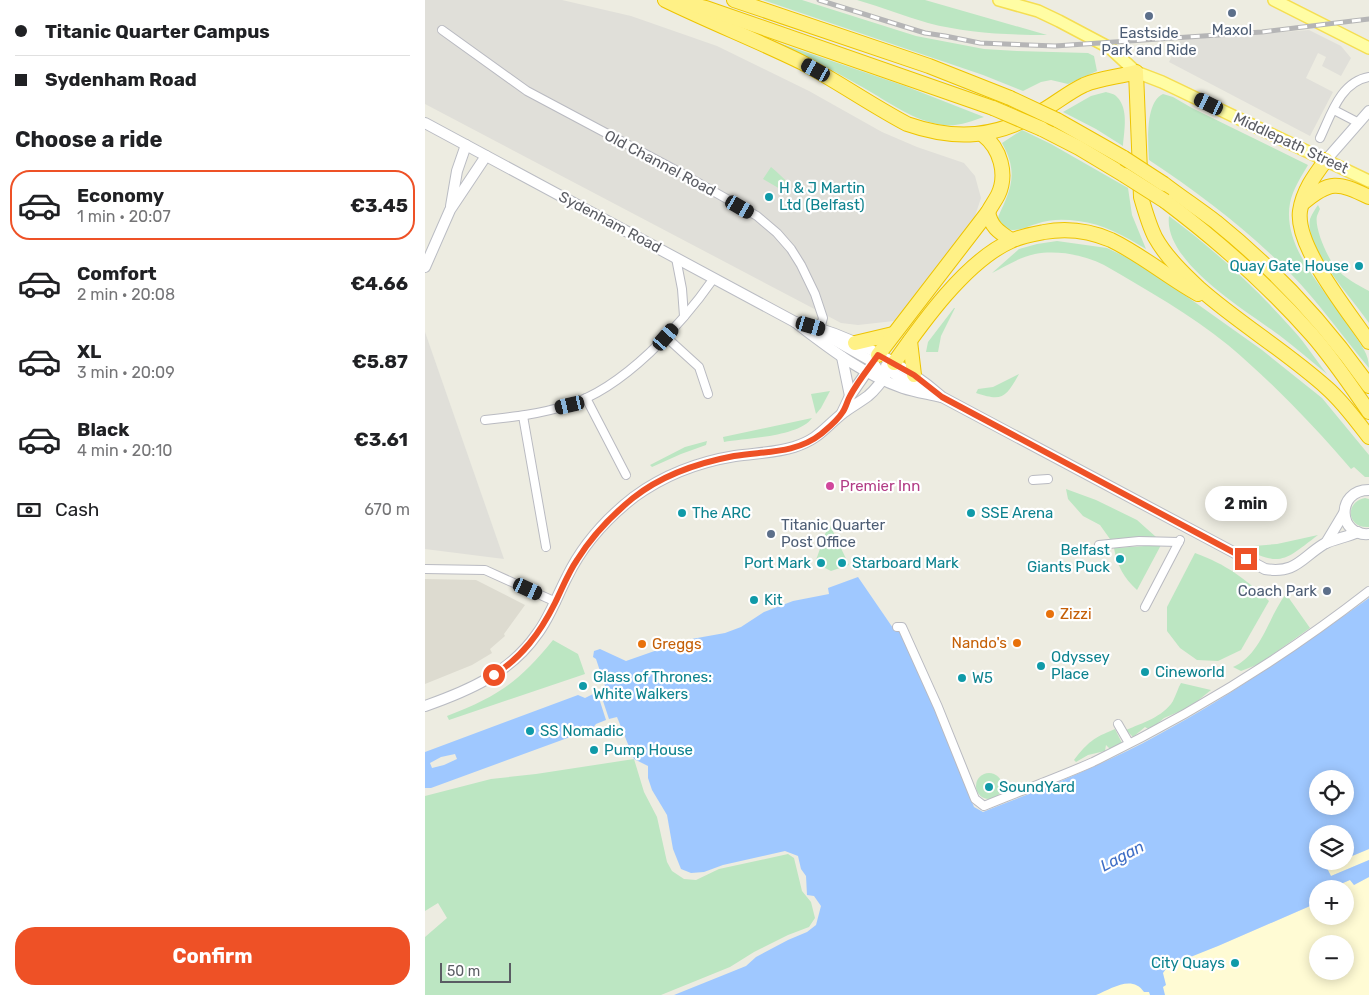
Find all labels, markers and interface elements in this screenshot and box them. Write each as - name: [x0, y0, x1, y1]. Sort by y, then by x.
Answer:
- marker: Maxol: [1226, 7, 1238, 19]
- marker: Eastside Park and Ride: [1143, 10, 1155, 22]
- text: Titanic Quarter Campus: [45, 20, 270, 43]
- place label: Maxol: [1212, 21, 1252, 39]
- place label: Eastside Park and Ride: [1101, 24, 1197, 59]
- car: [799, 56, 832, 84]
- text: Sydenham Road: [45, 68, 197, 91]
- car: [1192, 91, 1225, 117]
- street label: Middlepath Street: [1231, 109, 1351, 178]
- text: Choose a ride: [15, 126, 162, 153]
- street label: Old Channel Road: [601, 126, 719, 200]
- place label: H & J Martin Ltd (Belfast): [779, 179, 865, 214]
- icon: car: [17, 183, 62, 228]
- text: Economy: [77, 184, 164, 207]
- street label: Sydenham Road: [556, 187, 664, 257]
- marker: H & J Martin Ltd (Belfast): [763, 191, 775, 203]
- car: [723, 193, 756, 221]
- text: €3.45: [350, 194, 408, 217]
- text: 1 min · 20:07: [77, 207, 171, 226]
- place label: Quay Gate House: [1229, 257, 1349, 275]
- marker: Quay Gate House: [1353, 260, 1365, 272]
- icon: car: [17, 261, 62, 306]
- text: Comfort: [77, 262, 157, 285]
- text: €4.66: [350, 272, 408, 295]
- text: 2 min · 20:08: [77, 285, 175, 304]
- car: [794, 315, 827, 337]
- car: [650, 321, 681, 353]
- icon: car: [17, 339, 62, 384]
- text: XL: [77, 340, 101, 363]
- text: €5.87: [352, 350, 408, 373]
- text: 3 min · 20:09: [77, 363, 175, 382]
- car: [553, 394, 586, 416]
- icon: car: [17, 417, 62, 462]
- text: Black: [77, 418, 129, 441]
- text: €3.61: [354, 428, 408, 451]
- text: 4 min · 20:10: [77, 441, 172, 460]
- place label: Premier Inn: [840, 477, 920, 495]
- marker: Premier Inn: [824, 480, 836, 492]
- callout: 2 min: [1205, 486, 1287, 522]
- text: 2 min: [1224, 494, 1268, 513]
- icon: cash: [15, 496, 43, 524]
- text: Cash: [55, 498, 99, 521]
- text: 670 m: [364, 500, 410, 519]
- place label: The ARC: [692, 504, 751, 522]
- place label: SSE Arena: [981, 504, 1053, 522]
- marker: The ARC: [676, 507, 688, 519]
- marker: SSE Arena: [965, 507, 977, 519]
- place label: Titanic Quarter Post Office: [781, 516, 886, 551]
- marker: Titanic Quarter Post Office: [765, 528, 777, 540]
- place label: Belfast Giants Puck: [1027, 541, 1110, 576]
- route end: [1235, 548, 1257, 570]
- marker: Belfast Giants Puck: [1114, 553, 1126, 565]
- place label: Port Mark: [744, 554, 811, 572]
- place label: Starboard Mark: [852, 554, 959, 572]
- marker: Port Mark: [815, 557, 827, 569]
- marker: Starboard Mark: [836, 557, 848, 569]
- car: [511, 576, 544, 602]
- place label: Coach Park: [1238, 582, 1317, 600]
- marker: Coach Park: [1321, 585, 1333, 597]
- place label: Kit: [764, 591, 783, 609]
- marker: Kit: [748, 594, 760, 606]
- place label: Zizzi: [1060, 605, 1092, 623]
- marker: Zizzi: [1044, 608, 1056, 620]
- place label: Nando's: [952, 634, 1007, 652]
- place label: Greggs: [652, 635, 702, 653]
- marker: Nando's: [1011, 637, 1023, 649]
- marker: Greggs: [636, 638, 648, 650]
- place label: Odyssey Place: [1051, 648, 1110, 683]
- marker: Odyssey Place: [1035, 660, 1047, 672]
- place label: Cineworld: [1155, 663, 1225, 681]
- route start: [483, 664, 505, 686]
- marker: Cineworld: [1139, 666, 1151, 678]
- place label: Glass of Thrones: White Walkers: [593, 668, 712, 703]
- place label: W5: [972, 669, 993, 687]
- marker: W5: [956, 672, 968, 684]
- marker: Glass of Thrones: White Walkers: [577, 680, 589, 692]
- place label: SS Nomadic: [540, 722, 624, 740]
- marker: SS Nomadic: [524, 725, 536, 737]
- place label: Pump House: [604, 741, 693, 759]
- marker: Pump House: [588, 744, 600, 756]
- map controls: [1309, 770, 1354, 980]
- button: locate: [1309, 770, 1354, 815]
- place label: SoundYard: [999, 778, 1075, 796]
- marker: SoundYard: [983, 781, 995, 793]
- button: layers: [1309, 825, 1354, 870]
- water label: Lagan: [1097, 837, 1147, 875]
- button: +: [1309, 880, 1354, 925]
- button: Confirm: [15, 927, 410, 985]
- button: −: [1309, 935, 1354, 980]
- place label: City Quays: [1151, 954, 1225, 972]
- marker: City Quays: [1229, 957, 1241, 969]
- scale bar: [440, 960, 511, 983]
- text: 50 m: [447, 963, 480, 980]

